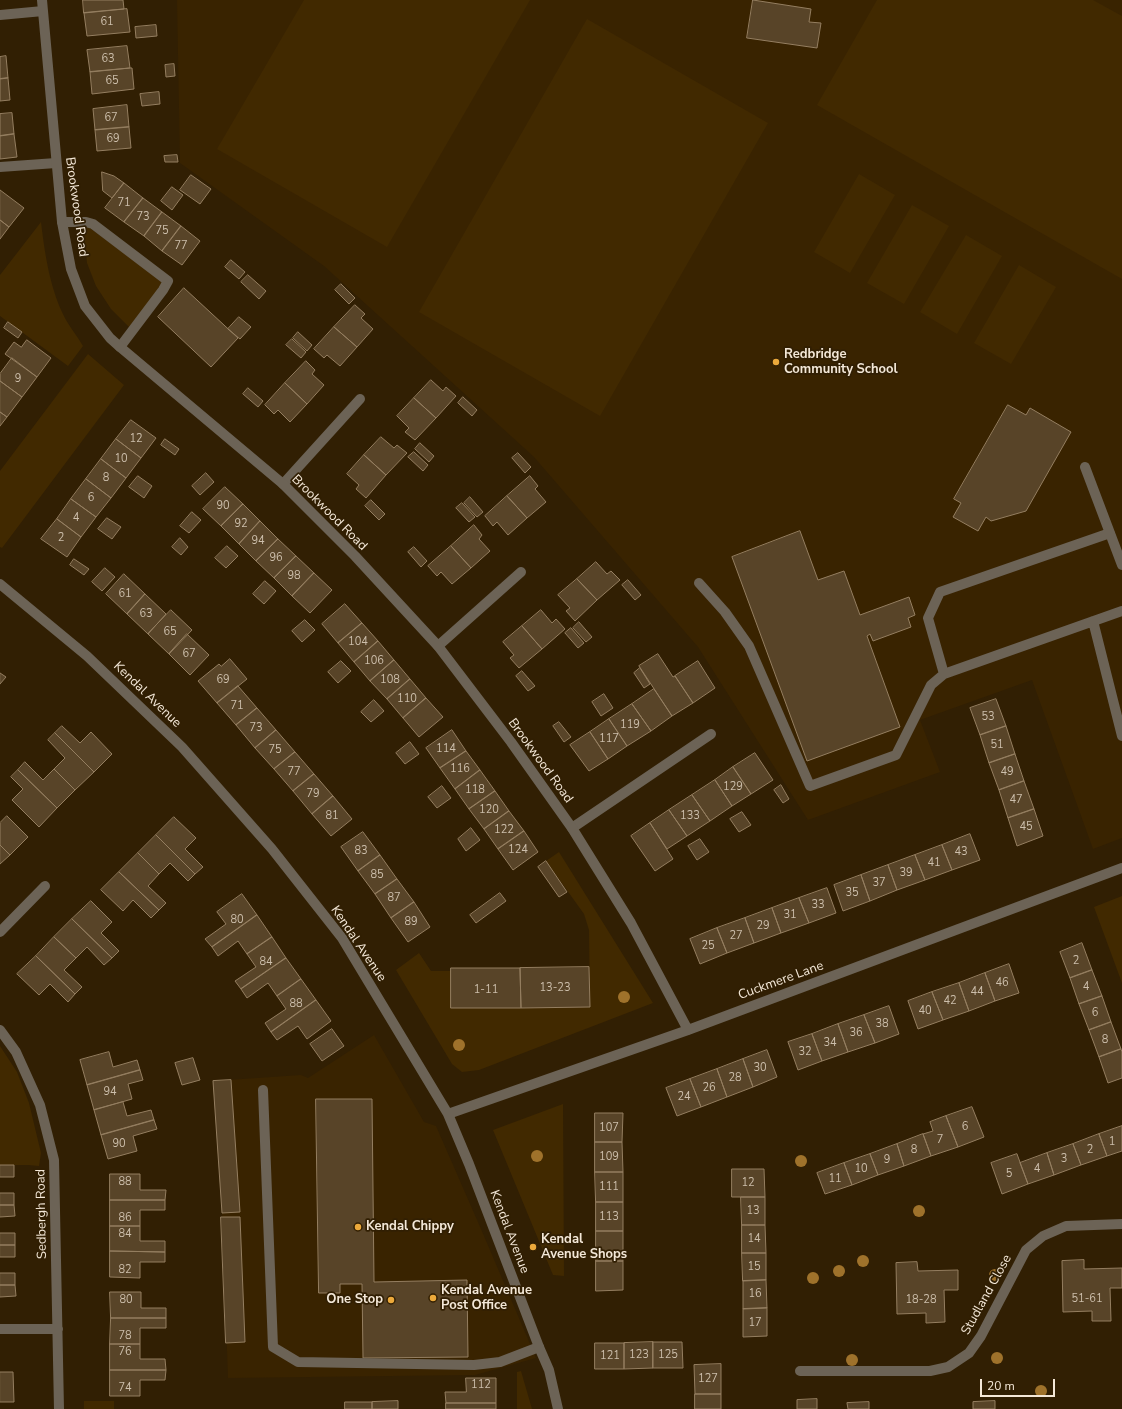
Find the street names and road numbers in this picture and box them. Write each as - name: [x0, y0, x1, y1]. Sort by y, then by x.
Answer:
- street label: Brookwood Road: [61, 156, 91, 258]
- street label: Brookwood Road: [288, 472, 370, 554]
- street label: Kendal Avenue: [110, 659, 184, 731]
- street label: Brookwood Road: [504, 716, 576, 806]
- street label: Kendal Avenue: [327, 903, 389, 985]
- street label: Cuckmere Lane: [736, 958, 826, 1004]
- street label: Sedbergh Road: [33, 1169, 51, 1259]
- street label: Kendal Avenue: [486, 1188, 532, 1276]
- street label: Studland Close: [959, 1252, 1015, 1338]

